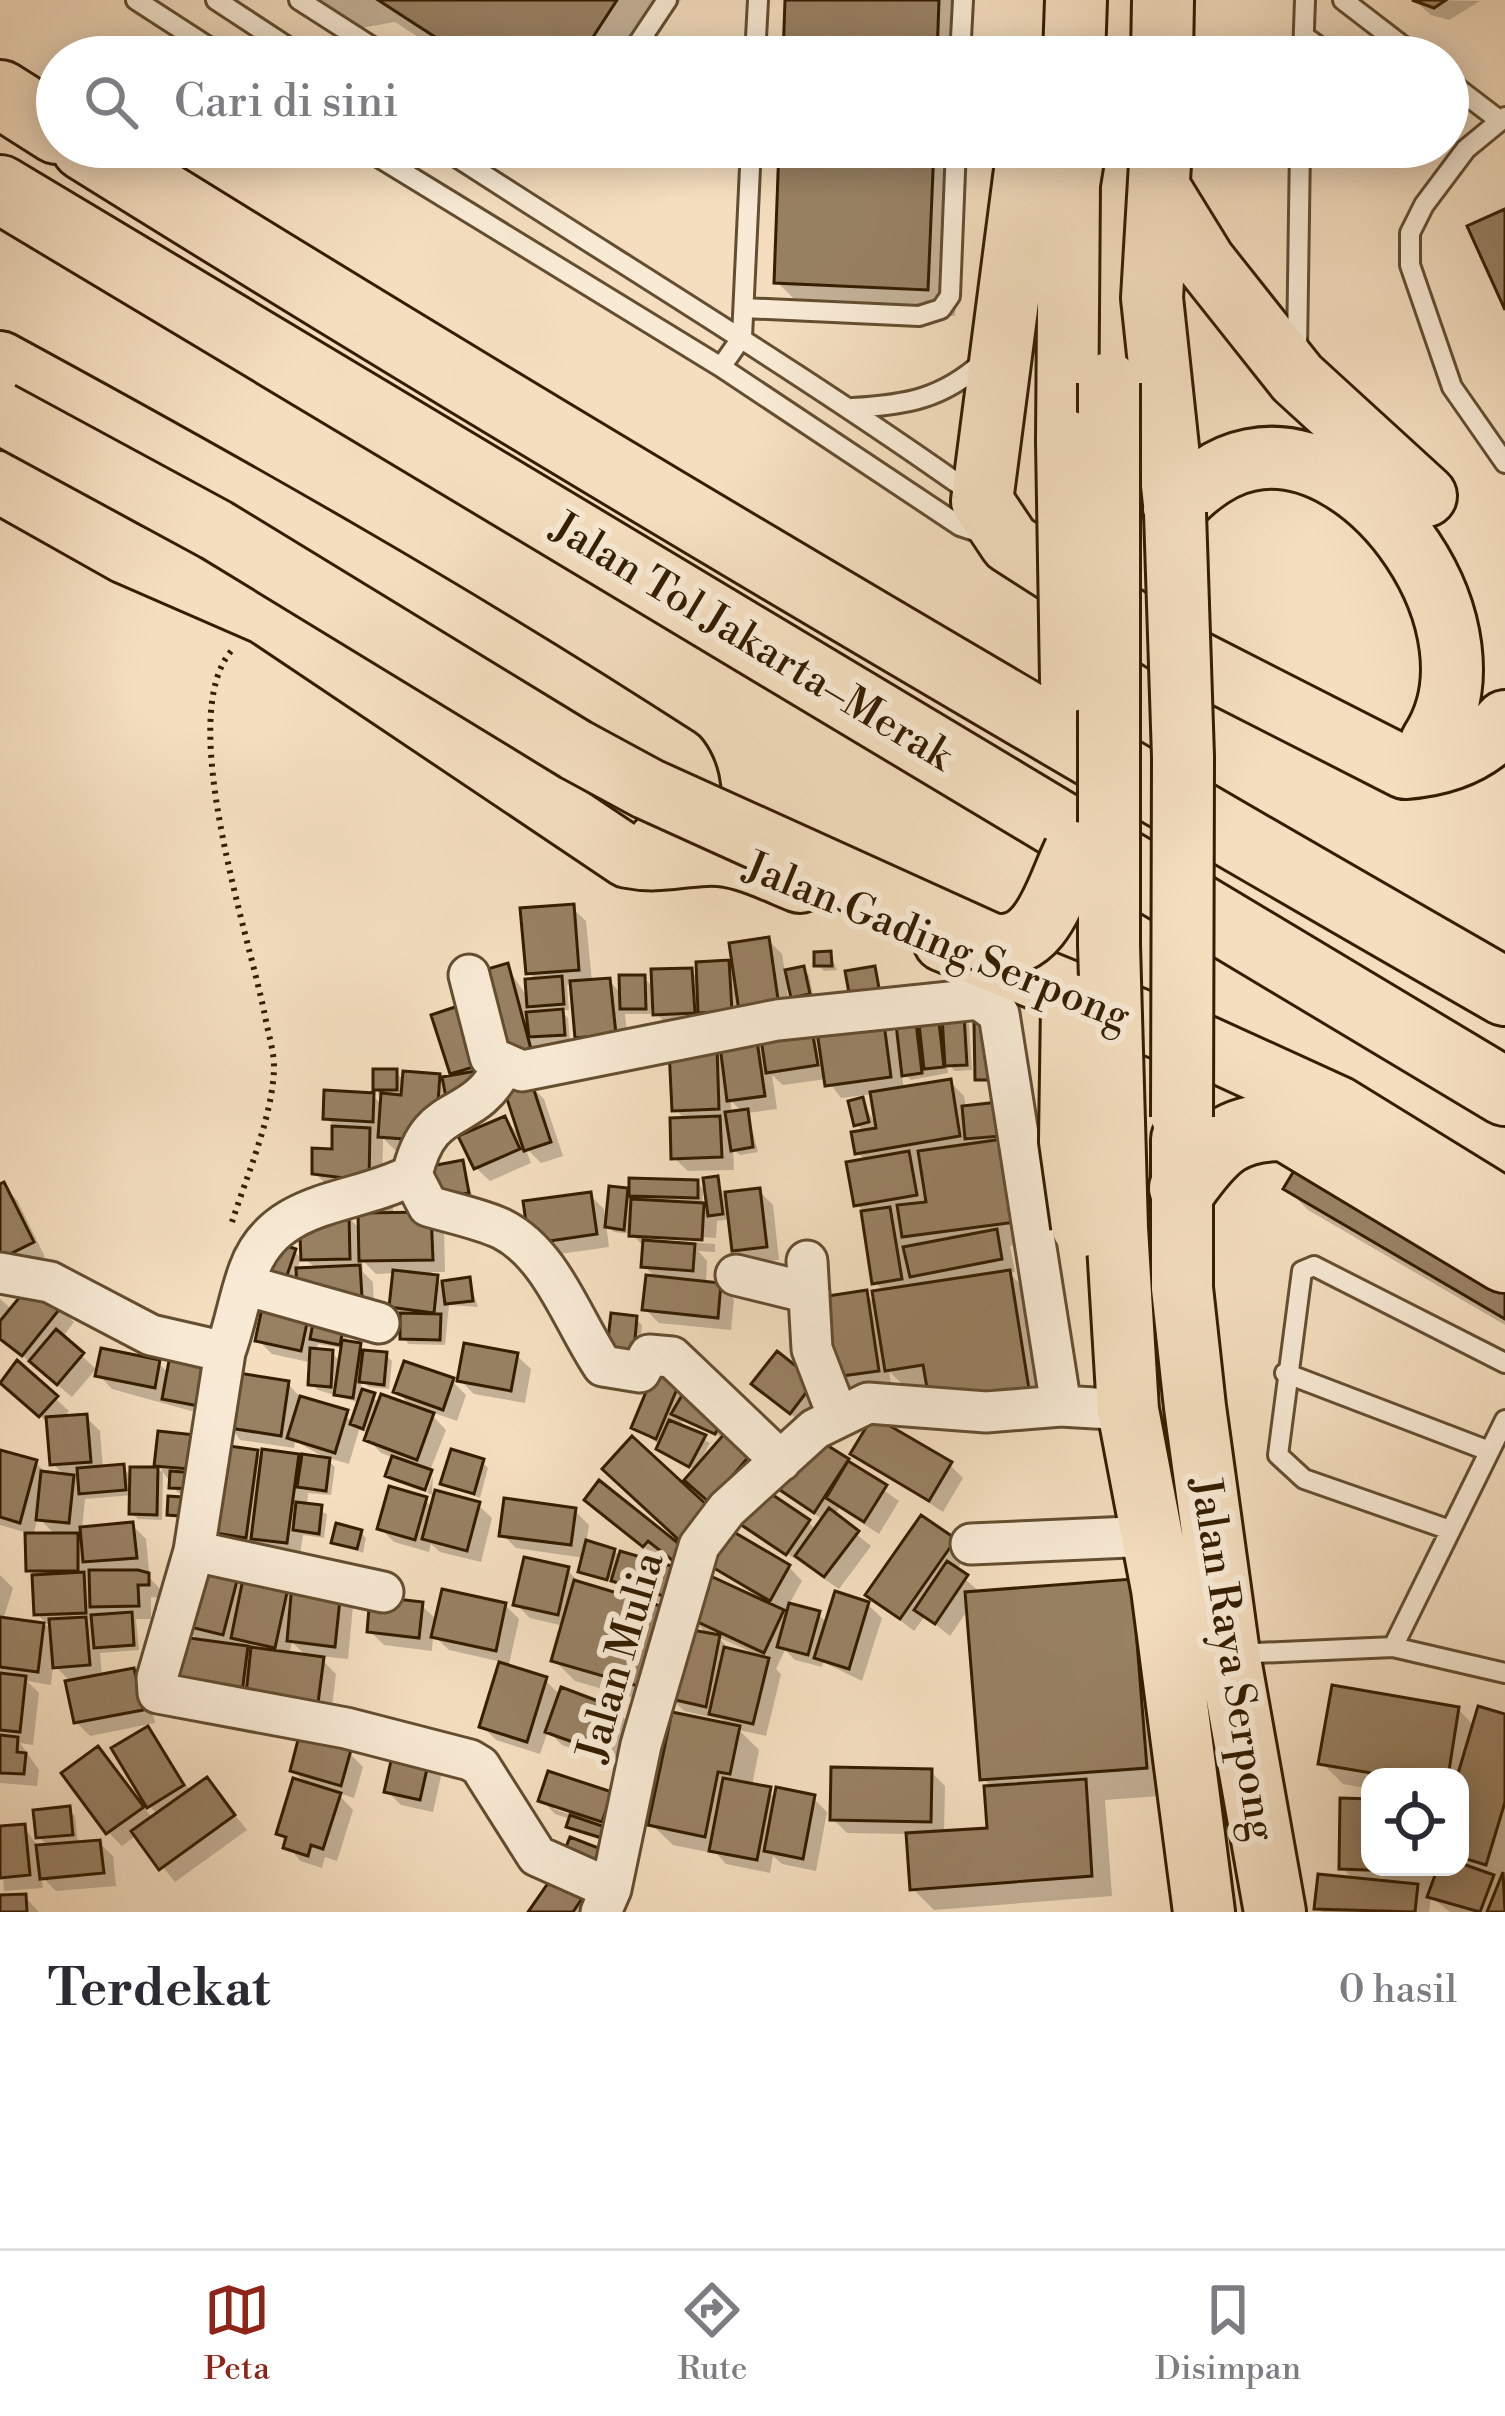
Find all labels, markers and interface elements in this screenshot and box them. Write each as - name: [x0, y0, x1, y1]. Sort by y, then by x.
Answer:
- search box: [36, 36, 1469, 168]
- icon: search: [78, 69, 144, 135]
- text: Cari di sini: [174, 74, 398, 131]
- street label: Jalan Tol Jakarta–Merak: [540, 500, 964, 784]
- street label: Jalan Gading Serpong: [734, 840, 1138, 1045]
- street label: Jalan Raya Serpong: [1176, 1472, 1287, 1845]
- street label: Jalan Mulia: [566, 1545, 677, 1769]
- map controls: [1361, 1768, 1469, 1876]
- button: locate: [1361, 1768, 1469, 1876]
- text: Terdekat: [48, 1958, 270, 2022]
- text: 0 hasil: [1339, 1966, 1457, 2015]
- tab: Peta: [204, 2277, 270, 2390]
- tab: Rute: [678, 2277, 747, 2390]
- tab: Disimpan: [1155, 2277, 1301, 2390]

